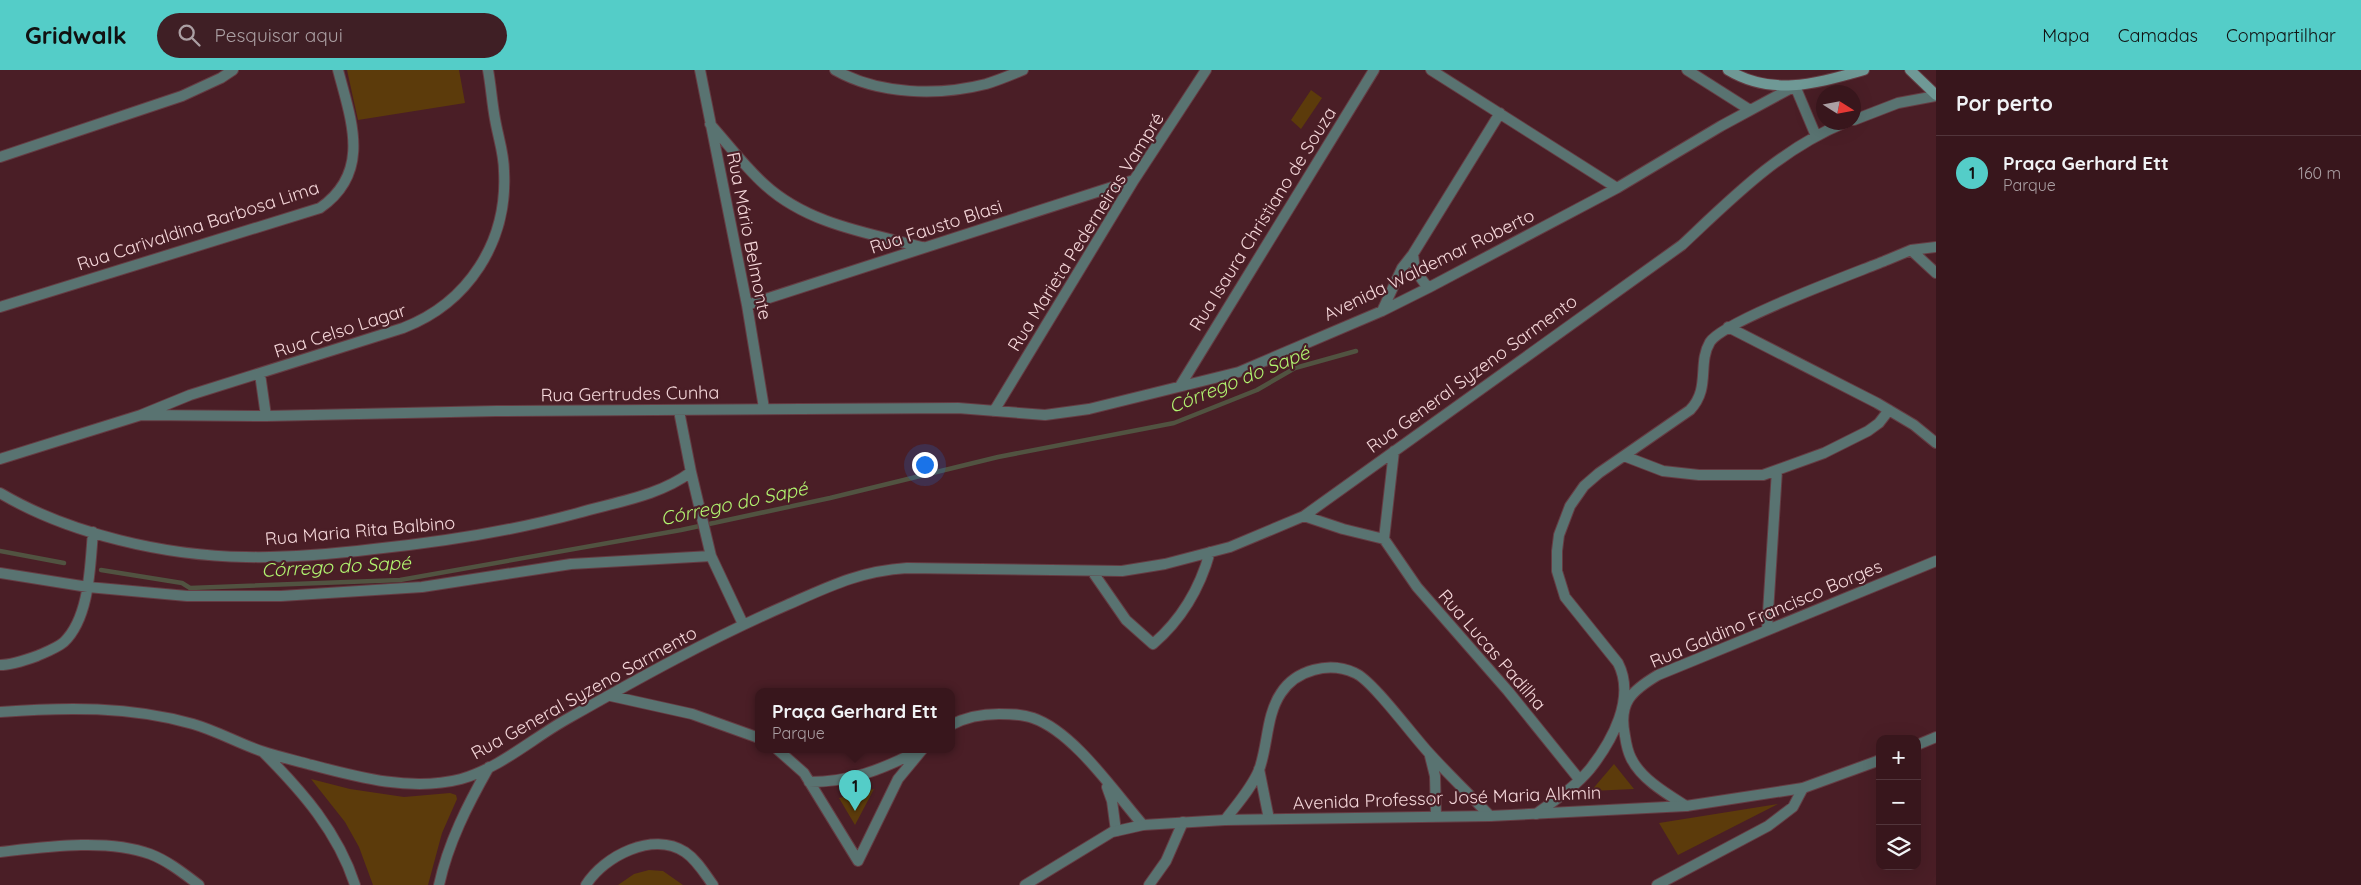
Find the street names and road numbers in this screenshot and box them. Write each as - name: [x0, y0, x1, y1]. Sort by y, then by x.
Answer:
- street label: Rua Isaura Christiano de Souza: [1184, 103, 1341, 335]
- street label: Rua Marieta Pederneiras Vampré: [1002, 108, 1169, 355]
- street label: Rua Mário Belmonte: [722, 150, 777, 322]
- street label: Rua Carivaldina Barbosa Lima: [74, 175, 322, 276]
- street label: Rua Fausto Blasi: [867, 194, 1005, 259]
- street label: Avenida Waldemar Roberto: [1320, 203, 1538, 326]
- street label: Rua General Syzeno Sarmento: [1362, 289, 1582, 458]
- street label: Rua Celso Lagar: [271, 298, 409, 363]
- street label: Rua Gertrudes Cunha: [540, 380, 720, 407]
- street label: Rua Maria Rita Balbino: [264, 511, 456, 550]
- street label: Rua Galdino Francisco Borges: [1646, 554, 1885, 673]
- street label: Rua Lucas Padilha: [1434, 584, 1551, 715]
- street label: Rua General Syzeno Sarmento: [467, 621, 701, 764]
- street label: Avenida Professor José Maria Alkmin: [1292, 781, 1602, 814]

